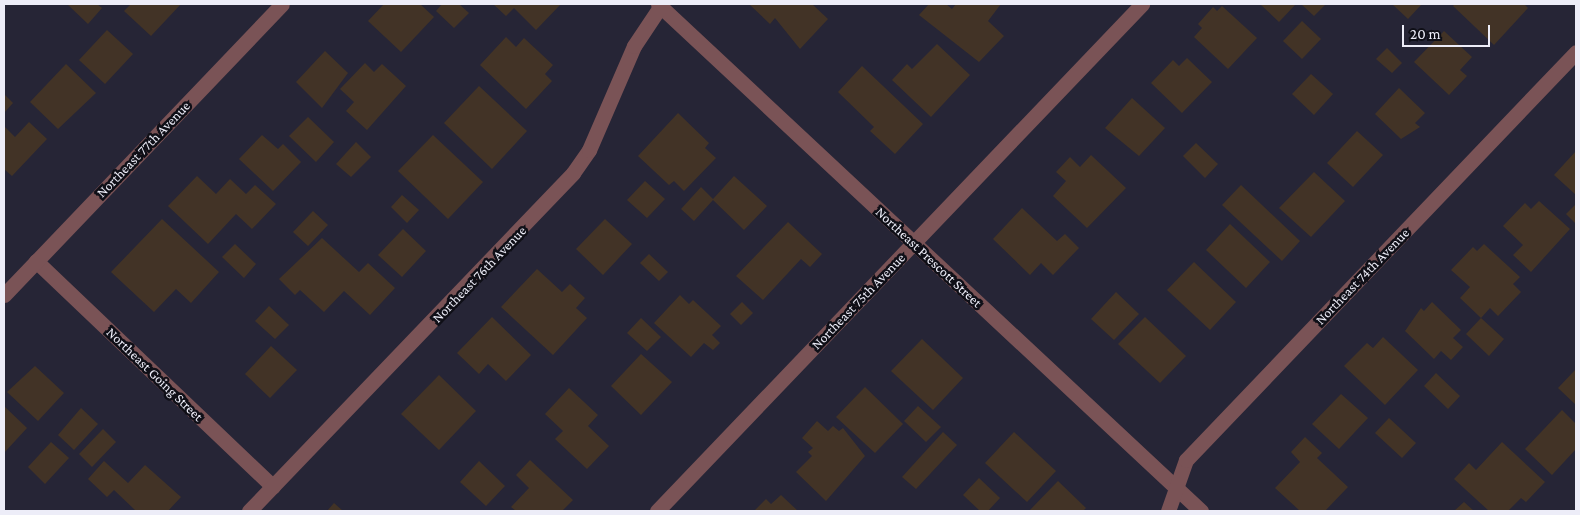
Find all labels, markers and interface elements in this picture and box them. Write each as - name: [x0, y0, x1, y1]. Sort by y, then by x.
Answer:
- scale bar: [1405, 15, 1492, 47]
- text: 20 m: [1410, 26, 1441, 42]
- street label: Northeast 77th Avenue: [93, 97, 193, 201]
- street label: Northeast Prescott Street: [872, 203, 986, 311]
- street label: Northeast 76th Avenue: [429, 222, 529, 326]
- street label: Northeast 74th Avenue: [1312, 224, 1412, 328]
- street label: Northeast 75th Avenue: [808, 249, 908, 353]
- street label: Northeast Going Street: [103, 324, 207, 424]

